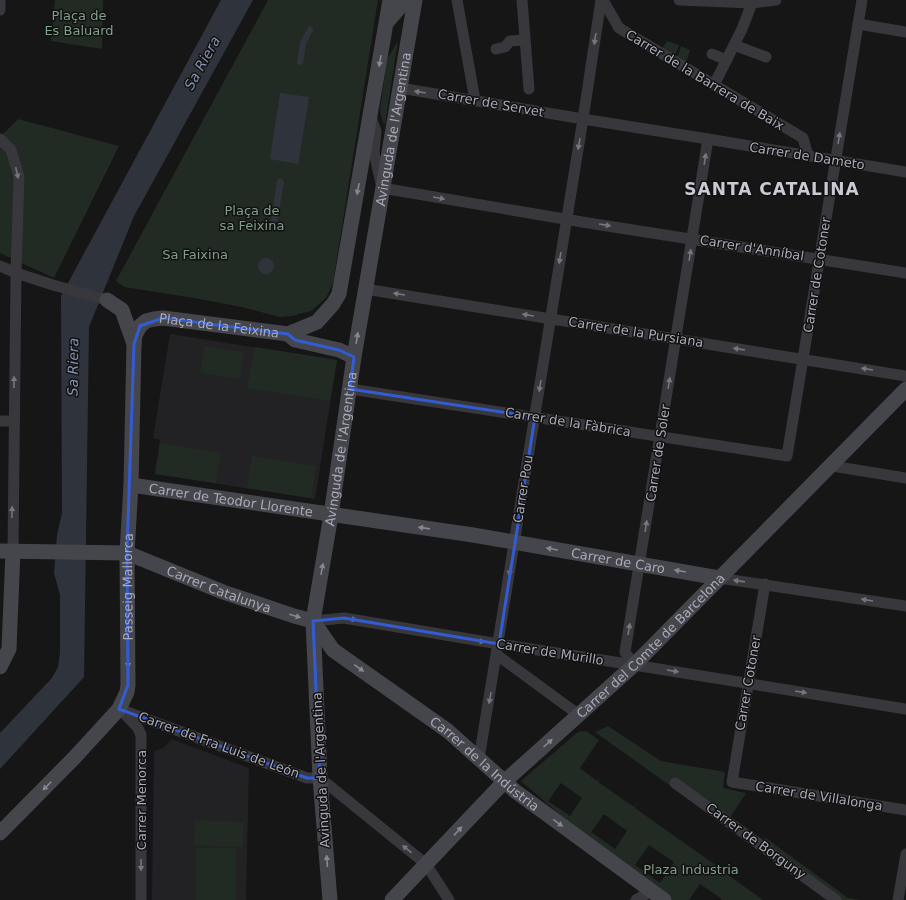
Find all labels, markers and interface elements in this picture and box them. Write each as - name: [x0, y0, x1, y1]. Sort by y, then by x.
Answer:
- park label: Plaça de Es Baluard: [44, 8, 114, 38]
- street label: Carrer de la Barrera de Baix: [623, 27, 787, 133]
- one-way arrow: [592, 32, 598, 45]
- water label: Sa Riera: [181, 34, 223, 92]
- street label: Avinguda de l'Argentina: [372, 51, 413, 207]
- one-way arrow: [377, 55, 383, 67]
- street label: Carrer de Servet: [437, 86, 545, 120]
- one-way arrow: [414, 89, 426, 95]
- one-way arrow: [837, 132, 843, 144]
- one-way arrow: [575, 138, 581, 150]
- street label: Carrer de Dameto: [748, 139, 866, 173]
- one-way arrow: [702, 153, 708, 165]
- one-way arrow: [15, 166, 21, 179]
- district label: SANTA CATALINA: [684, 179, 860, 199]
- one-way arrow: [355, 183, 361, 195]
- one-way arrow: [433, 195, 445, 201]
- park label: Plaça de sa Feixina: [220, 203, 284, 233]
- street label: Carrer de Cotoner: [800, 216, 834, 334]
- one-way arrow: [599, 222, 611, 228]
- street label: Carrer d'Anníbal: [699, 232, 805, 264]
- park label: Sa Faixina: [162, 247, 228, 262]
- one-way arrow: [687, 249, 693, 261]
- one-way arrow: [557, 252, 563, 264]
- one-way arrow: [393, 291, 406, 297]
- street label: Plaça de la Feixina: [158, 310, 280, 340]
- one-way arrow: [522, 312, 534, 318]
- street label: Carrer de la Pursiana: [567, 314, 705, 350]
- one-way arrow: [355, 331, 361, 344]
- water label: Sa Riera: [64, 338, 82, 396]
- one-way arrow: [733, 346, 745, 352]
- one-way arrow: [861, 366, 874, 372]
- street label: Avinguda de l'Argentina: [322, 371, 359, 527]
- one-way arrow: [11, 375, 17, 388]
- one-way arrow: [666, 377, 672, 390]
- one-way arrow: [536, 380, 542, 392]
- street label: Carrer de Soler: [643, 403, 673, 503]
- street label: Carrer de la Fàbrica: [504, 405, 632, 439]
- street label: Carrer Pou: [510, 454, 536, 524]
- street label: Carrer de Teodor Llorente: [148, 480, 314, 519]
- one-way arrow: [9, 505, 15, 518]
- one-way arrow: [643, 520, 649, 532]
- one-way arrow: [418, 525, 430, 531]
- street label: Passeig Mallorca: [119, 533, 136, 641]
- street label: Carrer de Caro: [570, 545, 666, 576]
- one-way arrow: [546, 546, 558, 552]
- street label: Carrer Catalunya: [165, 562, 273, 615]
- one-way arrow: [319, 563, 325, 575]
- one-way arrow: [507, 564, 513, 576]
- one-way arrow: [674, 568, 687, 574]
- street label: Carrer del Comte de Barcelona: [573, 570, 728, 721]
- one-way arrow: [733, 578, 745, 584]
- one-way arrow: [861, 597, 874, 603]
- one-way arrow: [289, 613, 301, 619]
- one-way arrow: [345, 616, 357, 622]
- one-way arrow: [626, 623, 632, 635]
- street label: Carrer Cotoner: [732, 634, 764, 732]
- street label: Carrer de Murillo: [495, 636, 605, 668]
- one-way arrow: [473, 638, 486, 644]
- one-way arrow: [125, 656, 131, 669]
- one-way arrow: [353, 664, 364, 672]
- one-way arrow: [667, 668, 679, 674]
- one-way arrow: [795, 689, 807, 695]
- street label: Avinguda de l'Argentina: [309, 692, 333, 848]
- one-way arrow: [486, 692, 492, 704]
- street label: Carrer de Fra Luis de León: [136, 709, 302, 781]
- street label: Carrer de la Indústria: [427, 713, 542, 814]
- one-way arrow: [542, 739, 553, 748]
- street label: Carrer Menorca: [134, 750, 149, 850]
- street label: Carrer de Villalonga: [754, 779, 884, 813]
- one-way arrow: [42, 781, 52, 791]
- street label: Carrer de Borguny: [703, 800, 809, 882]
- one-way arrow: [552, 819, 563, 827]
- one-way arrow: [453, 826, 462, 836]
- one-way arrow: [402, 844, 412, 853]
- one-way arrow: [323, 855, 330, 867]
- one-way arrow: [138, 859, 144, 872]
- park label: Plaza Industria: [643, 862, 739, 877]

